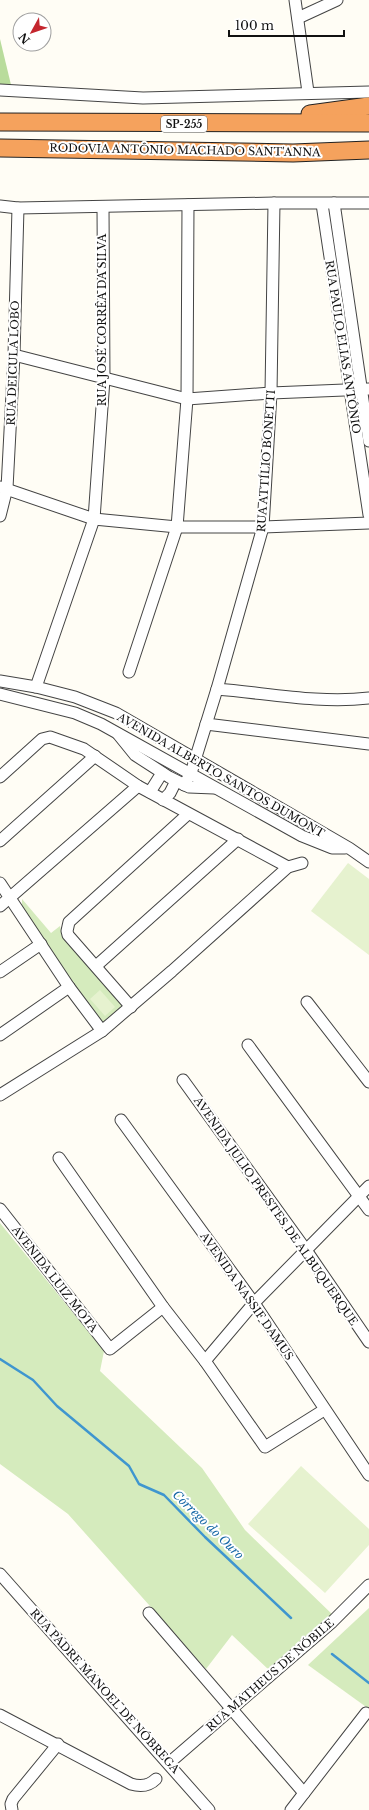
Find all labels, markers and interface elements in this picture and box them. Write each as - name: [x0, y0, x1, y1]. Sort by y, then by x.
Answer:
- north arrow: [12, 12, 52, 52]
- scale bar: [229, 12, 344, 38]
- text: 100 m: [235, 18, 274, 33]
- text: N: [15, 29, 33, 47]
- road number: SP-255: [161, 116, 207, 132]
- street label: RODOVIA ANTÔNIO MACHADO SANT'ANNA: [49, 141, 321, 159]
- street label: RUA JOSÉ CORRÊA DA SILVA: [95, 233, 109, 406]
- street label: RUA PAULO ELIAS ANTÔNIO: [322, 259, 364, 435]
- street label: RUA DEICULA LOBO: [4, 300, 22, 426]
- street label: RUA ATTÍLIO BONETTI: [254, 389, 278, 533]
- street label: AVENIDA ALBERTO SANTOS DUMONT: [114, 709, 327, 840]
- street label: AVENIDA JULIO PRESTES DE ALBUQUERQUE: [191, 1093, 361, 1328]
- street label: AVENIDA LUIZ MOTA: [8, 1222, 101, 1336]
- street label: AVENIDA NASSIF DAMUS: [197, 1229, 297, 1363]
- water label: Córrego do Ouro: [170, 1487, 247, 1562]
- street label: RUA PADRE MANOEL DE NÓBREGA: [27, 1606, 183, 1777]
- street label: RUA MATHEUS DE NÓBILE: [203, 1616, 337, 1734]

